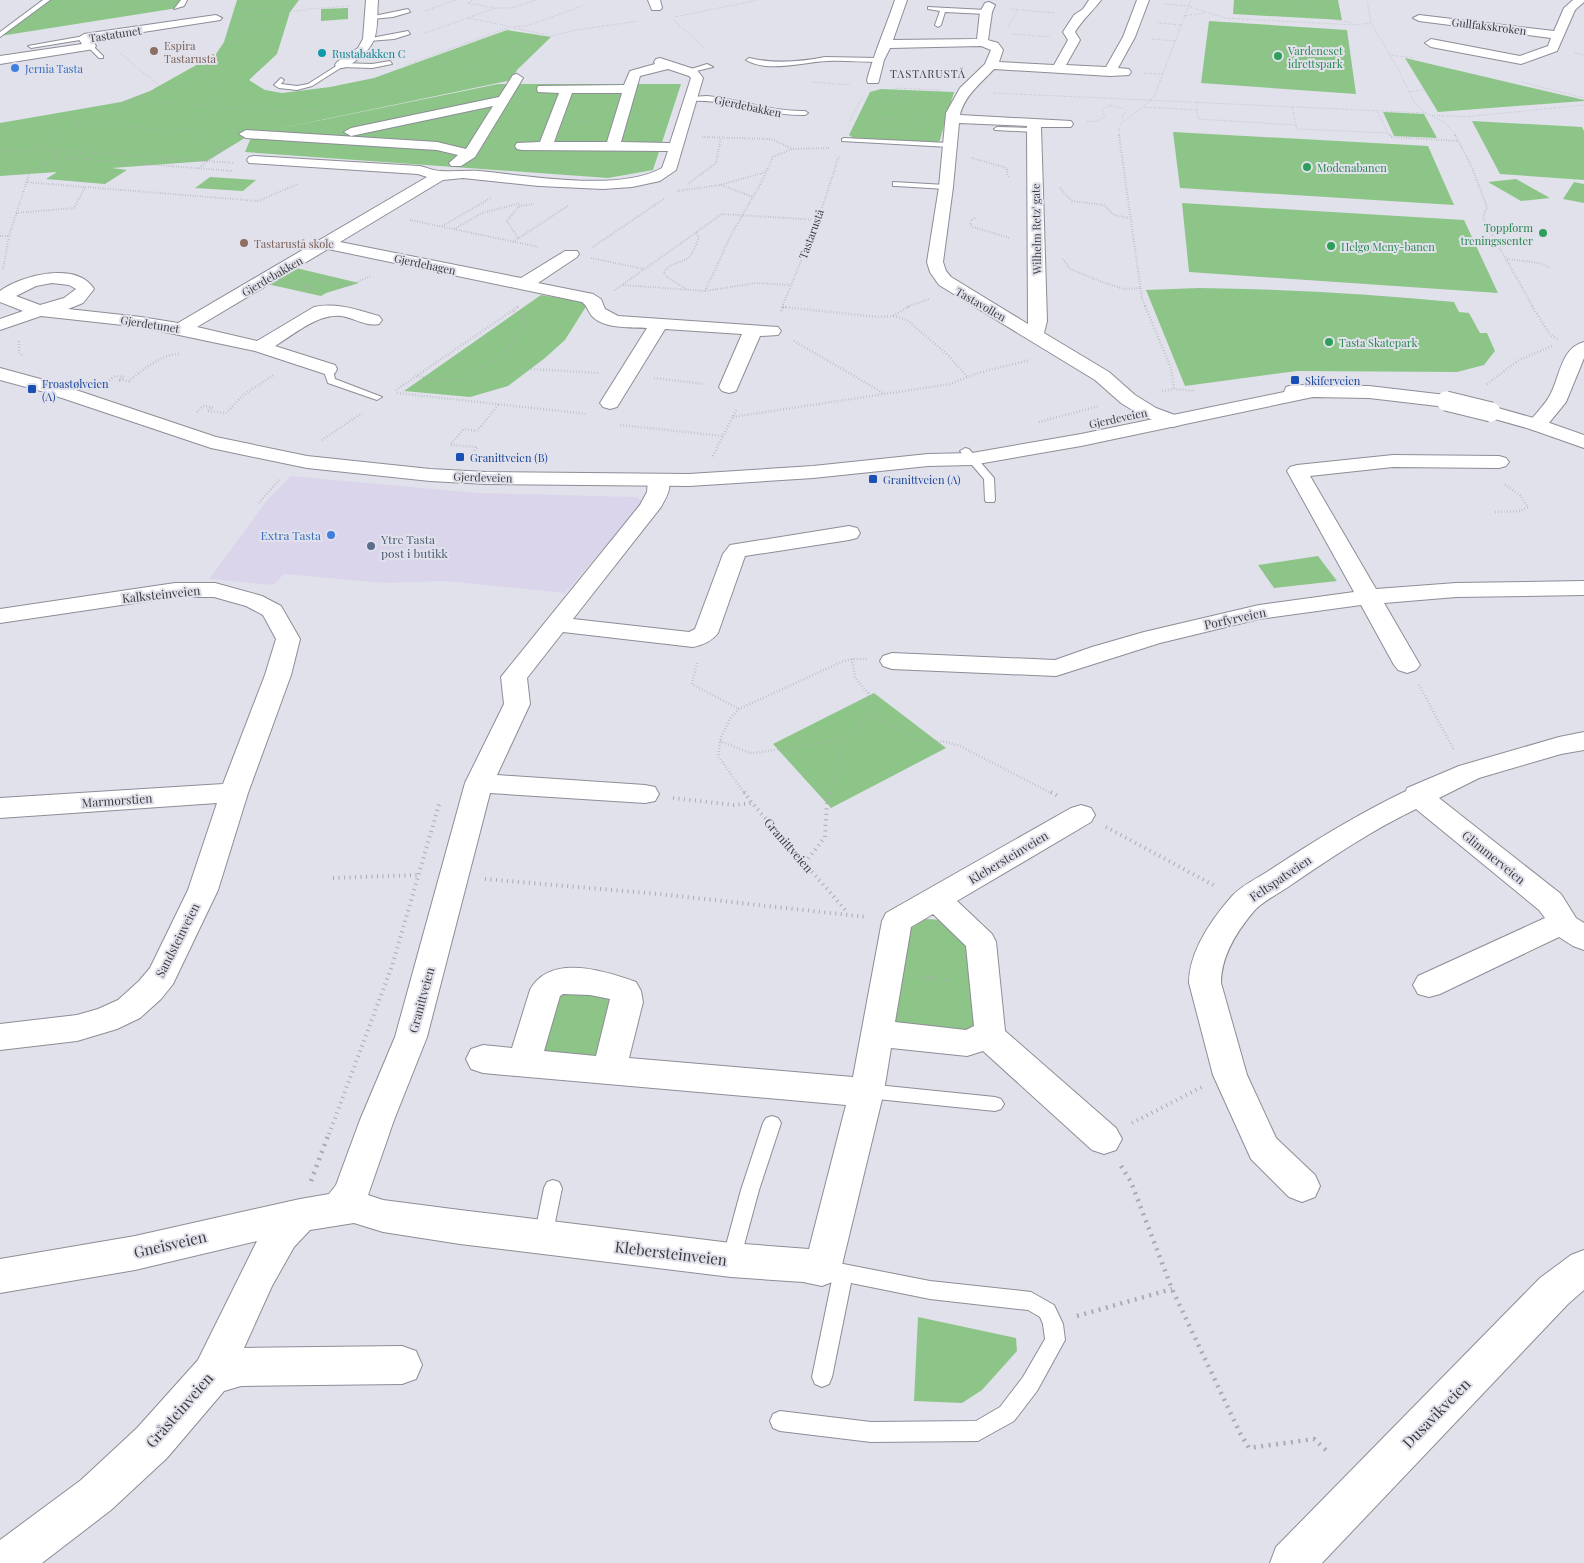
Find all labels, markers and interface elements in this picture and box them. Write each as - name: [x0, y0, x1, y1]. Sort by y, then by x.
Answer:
- street label: Gullfakskroken: [1451, 14, 1528, 38]
- street label: Tastatunet: [88, 22, 142, 46]
- place label: Espira Tastarustå: [164, 38, 217, 66]
- place label: Vardeneset idrettspark: [1287, 43, 1343, 71]
- marker: Espira Tastarustå: [148, 45, 160, 57]
- place label: Rustabakken C: [332, 46, 405, 61]
- marker: Rustabakken C: [316, 47, 328, 59]
- marker: Vardeneset idrettspark: [1272, 50, 1284, 62]
- place label: Jernia Tasta: [24, 61, 83, 76]
- marker: Jernia Tasta: [9, 62, 21, 74]
- district label: TASTARUSTÅ: [890, 66, 966, 81]
- street label: Gjerdebakken: [713, 92, 783, 121]
- place label: Modenabanen: [1317, 160, 1387, 175]
- marker: Modenabanen: [1301, 161, 1313, 173]
- street label: Wilhelm Retz' gate: [1028, 183, 1044, 276]
- street label: Tastarustå: [795, 207, 827, 261]
- place label: Toppform treningssenter: [1461, 220, 1533, 248]
- marker: Toppform treningssenter: [1537, 227, 1549, 239]
- place label: Tastarustå skole: [254, 236, 334, 251]
- marker: Tastarustå skole: [238, 237, 250, 249]
- place label: Helgø Meny-banen: [1341, 239, 1435, 254]
- marker: Helgø Meny-banen: [1325, 240, 1337, 252]
- street label: Gjerdehagen: [393, 250, 458, 278]
- street label: Gjerdebakken: [239, 252, 306, 300]
- street label: Tastavollen: [953, 284, 1009, 325]
- street label: Gjerdetunet: [120, 312, 180, 336]
- place label: Tasta Skatepark: [1339, 335, 1417, 350]
- marker: Tasta Skatepark: [1323, 336, 1335, 348]
- place label: Skiferveien: [1305, 373, 1361, 388]
- marker: Skiferveien: [1289, 374, 1301, 386]
- place label: Froastølveien (A): [42, 376, 109, 404]
- marker: Froastølveien (A): [26, 383, 38, 395]
- street label: Gjerdeveien: [1088, 404, 1149, 431]
- place label: Granittveien (B): [470, 450, 548, 465]
- marker: Granittveien (B): [454, 451, 466, 463]
- street label: Gjerdeveien: [453, 468, 513, 486]
- place label: Granittveien (A): [883, 472, 961, 487]
- marker: Granittveien (A): [867, 473, 879, 485]
- place label: Extra Tasta: [260, 527, 321, 543]
- marker: Extra Tasta: [325, 529, 337, 541]
- place label: Ytre Tasta post i butikk: [380, 531, 448, 561]
- marker: Ytre Tasta post i butikk: [365, 540, 377, 552]
- street label: Kalksteinveien: [121, 582, 201, 606]
- street label: Porfyrveien: [1203, 604, 1267, 632]
- street label: Marmorstien: [81, 790, 153, 810]
- street label: Granittveien: [761, 814, 817, 876]
- street label: Klebersteinveien: [965, 827, 1051, 887]
- street label: Glimmerveien: [1459, 827, 1529, 887]
- street label: Feltspatveien: [1246, 851, 1314, 905]
- street label: Sandsteinveien: [151, 900, 203, 980]
- street label: Granittveien: [405, 966, 437, 1034]
- street label: Gneisveien: [132, 1226, 208, 1262]
- street label: Klebersteinveien: [614, 1236, 728, 1270]
- street label: Gråsteinveien: [141, 1368, 217, 1452]
- street label: Dusavikveien: [1398, 1374, 1474, 1452]

